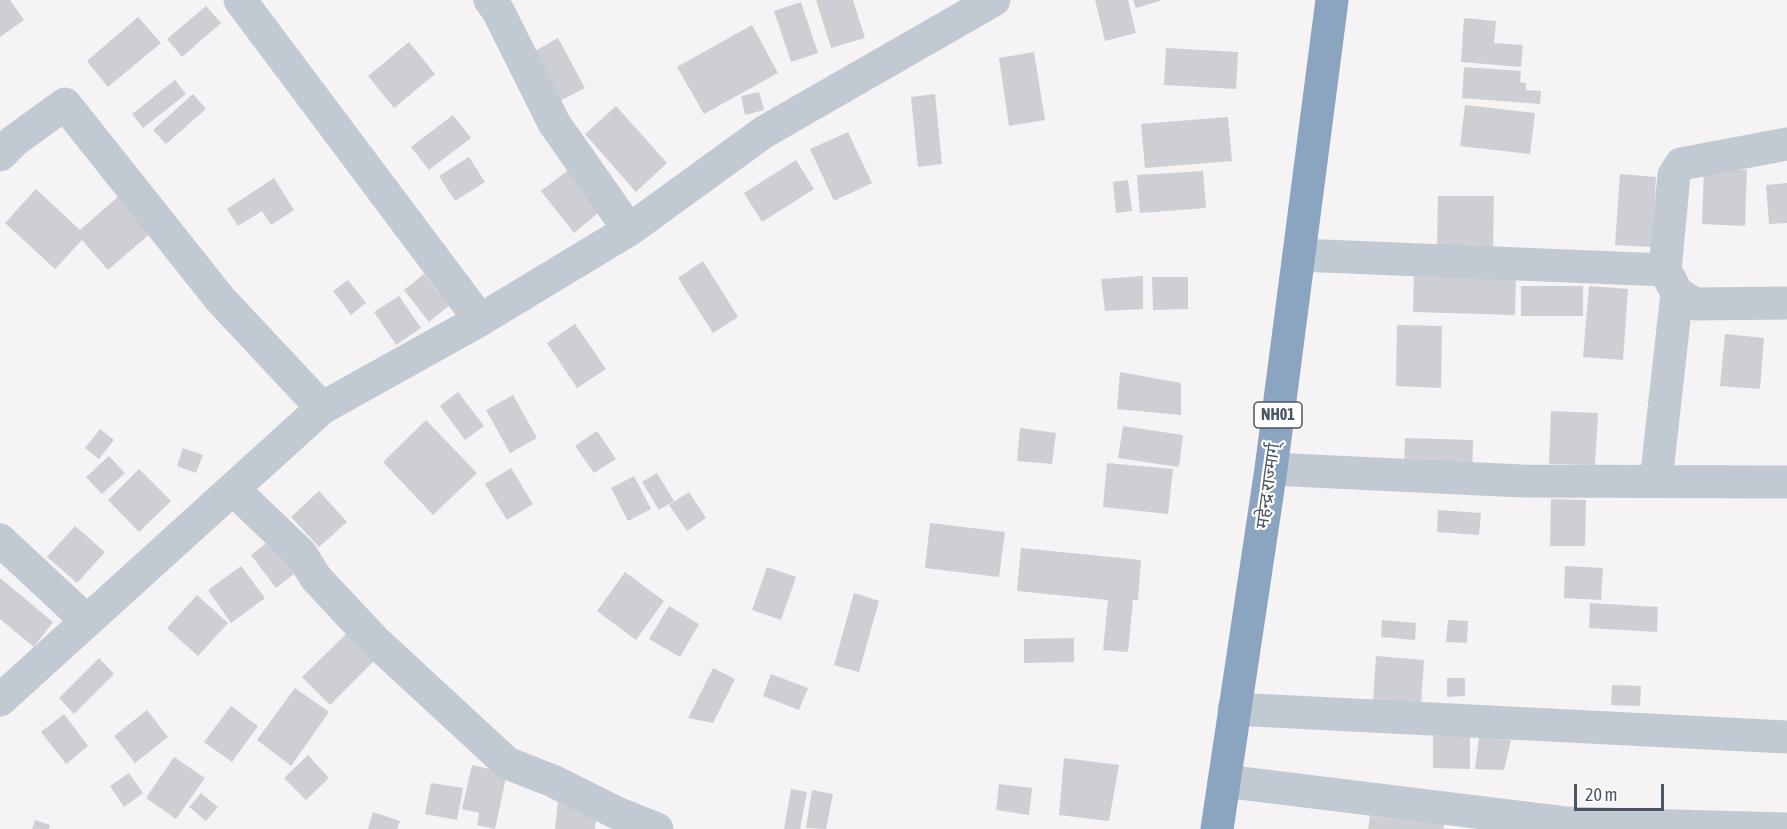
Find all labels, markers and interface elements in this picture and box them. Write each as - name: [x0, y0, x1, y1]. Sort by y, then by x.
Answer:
- road number: NH01: [1254, 402, 1302, 428]
- street label: महेन्द्र राज्मार्ग्: [1251, 442, 1285, 530]
- scale bar: [1577, 772, 1667, 810]
- text: 20 m: [1585, 784, 1617, 805]

